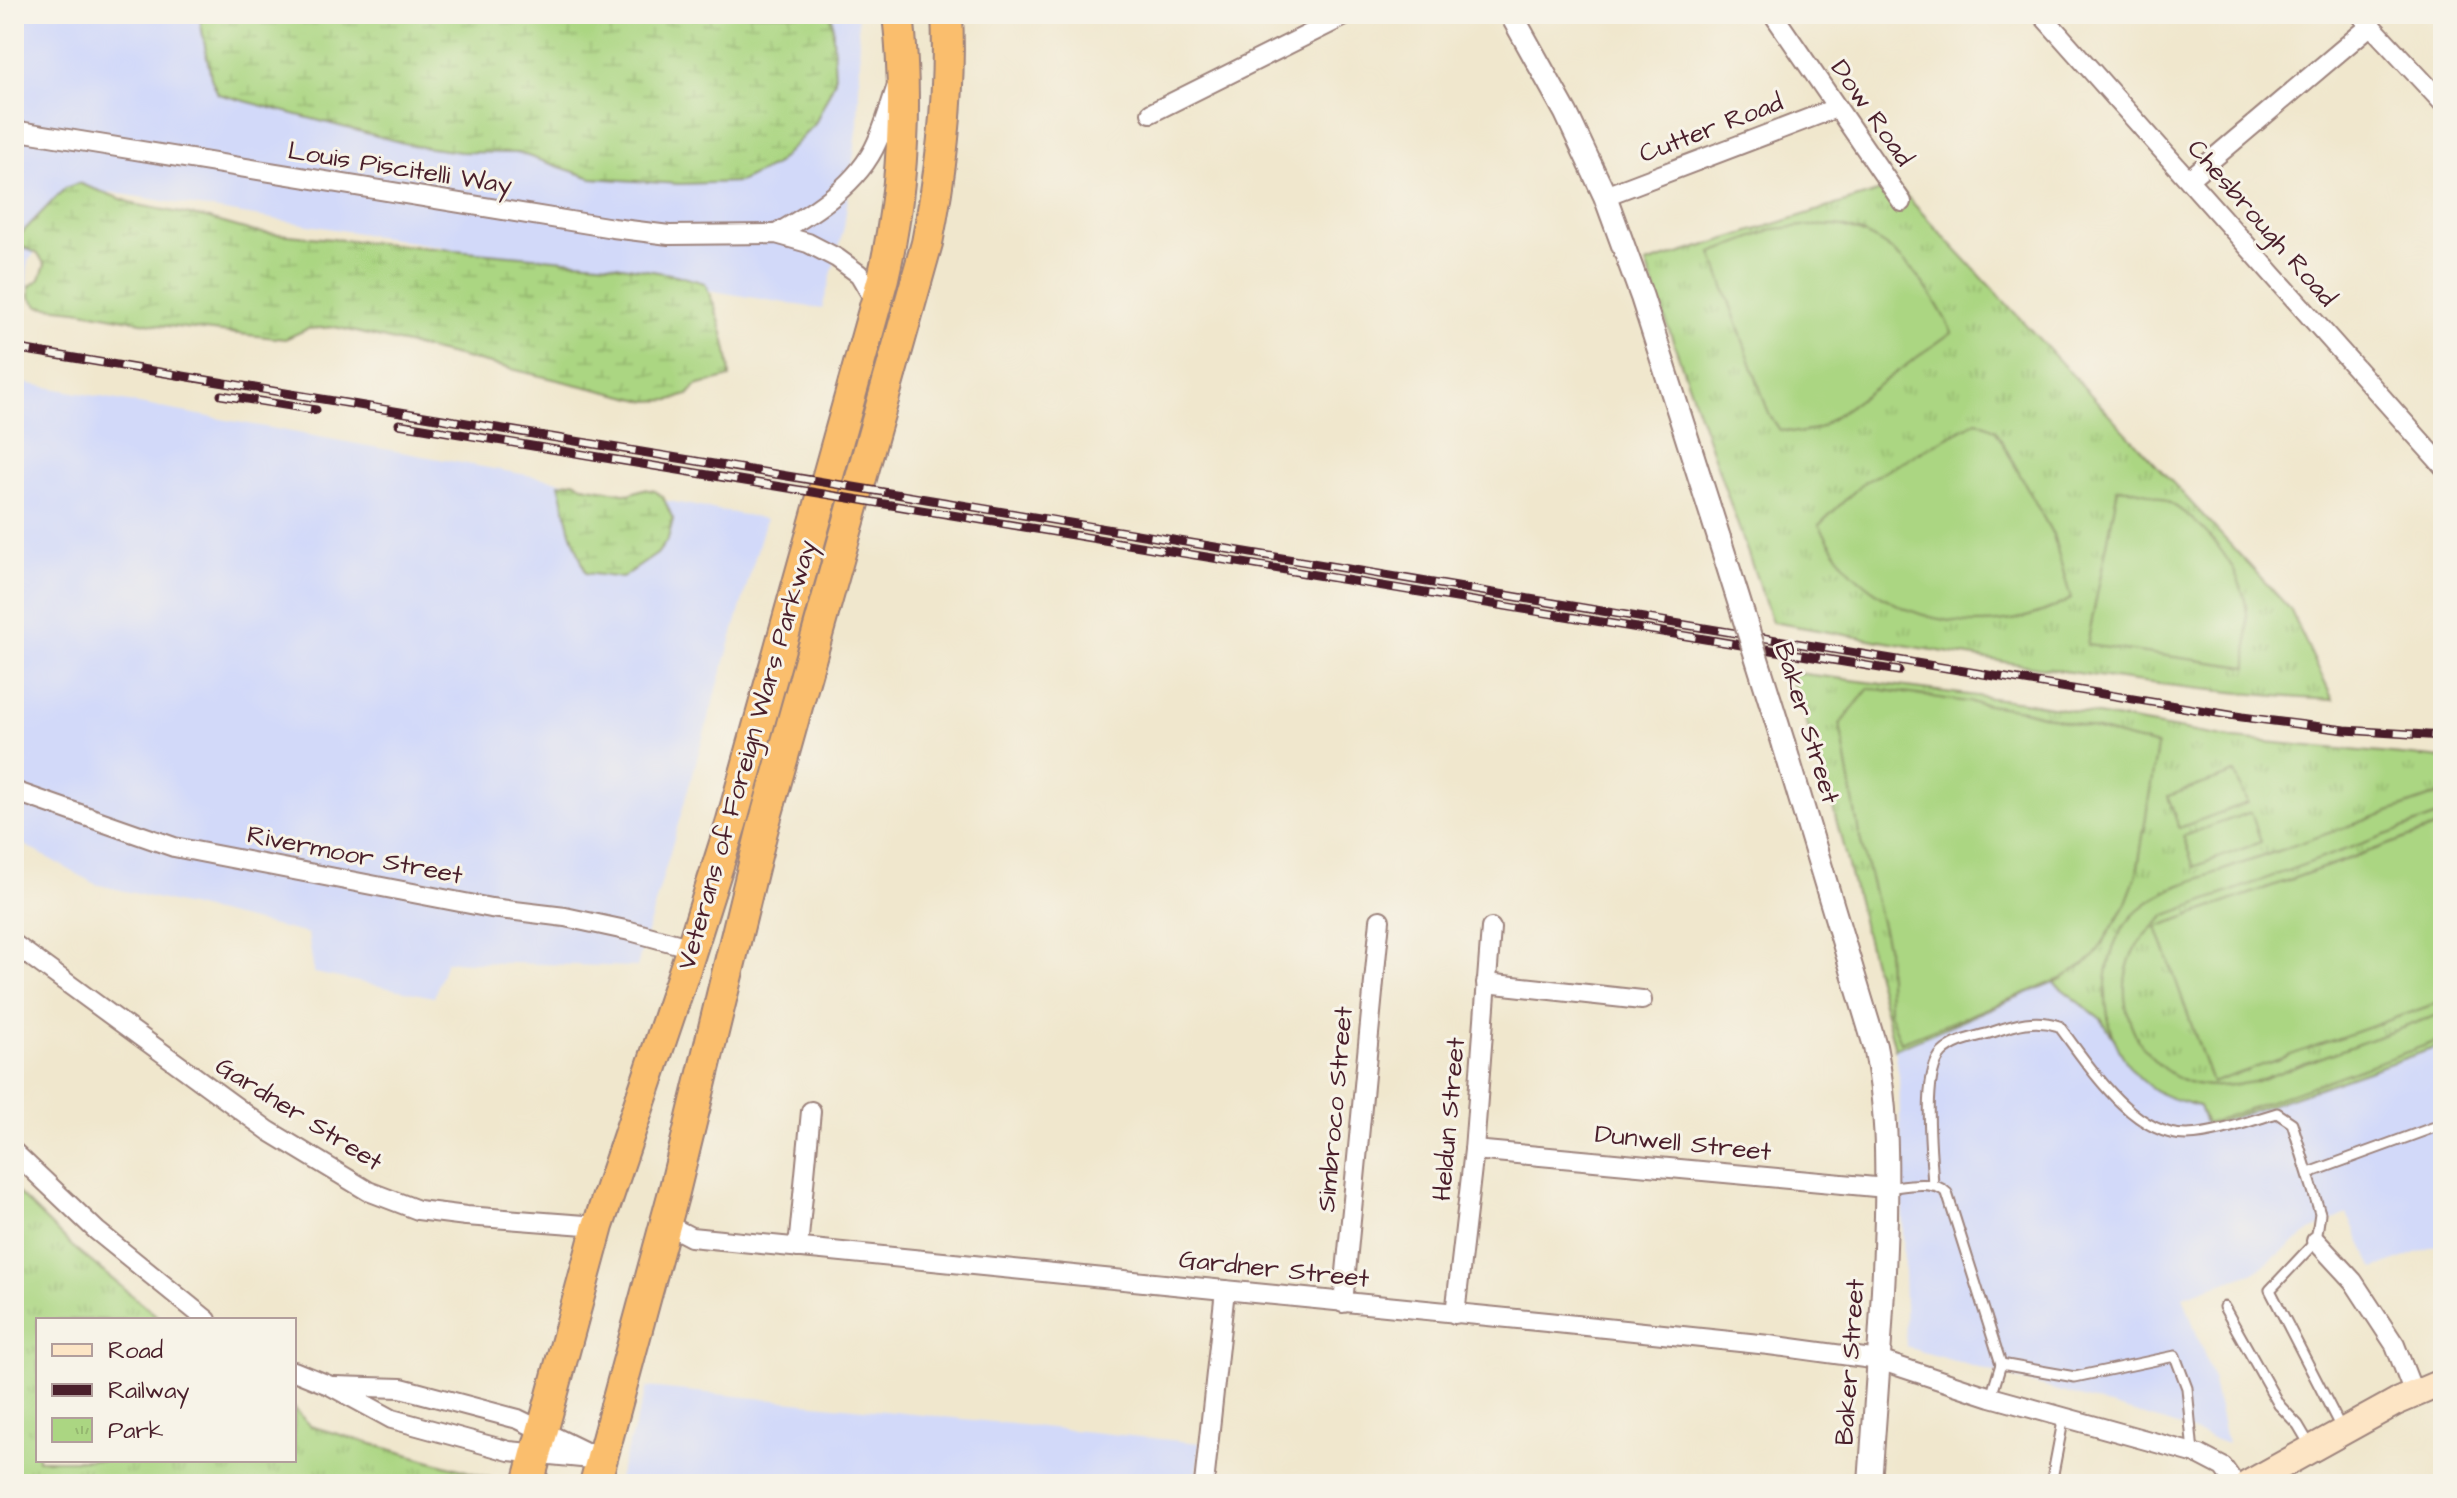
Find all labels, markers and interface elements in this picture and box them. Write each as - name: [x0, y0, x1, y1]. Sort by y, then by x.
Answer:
- street label: Dow Road: [1822, 52, 1922, 174]
- street label: Cutter Road: [1634, 84, 1788, 172]
- street label: Chesbrough Road: [2177, 131, 2345, 316]
- street label: Louis Piscitelli Way: [285, 133, 515, 205]
- street label: Veterans of Foreign Wars Parkway: [668, 536, 828, 975]
- street label: Baker Street: [1765, 638, 1849, 808]
- street label: Rivermoor Street: [244, 816, 466, 894]
- street label: Simbroco Street: [1308, 1004, 1362, 1213]
- street label: Heldun Street: [1424, 1035, 1474, 1202]
- street label: Gardner Street: [208, 1048, 390, 1180]
- street label: Dunwell Street: [1593, 1116, 1773, 1170]
- street label: Gardner Street: [1177, 1241, 1371, 1297]
- street label: Baker Street: [1826, 1277, 1874, 1446]
- legend: [36, 1318, 296, 1462]
- text: Road: [108, 1334, 163, 1368]
- text: Railway: [108, 1374, 190, 1409]
- text: Park: [108, 1414, 164, 1448]

